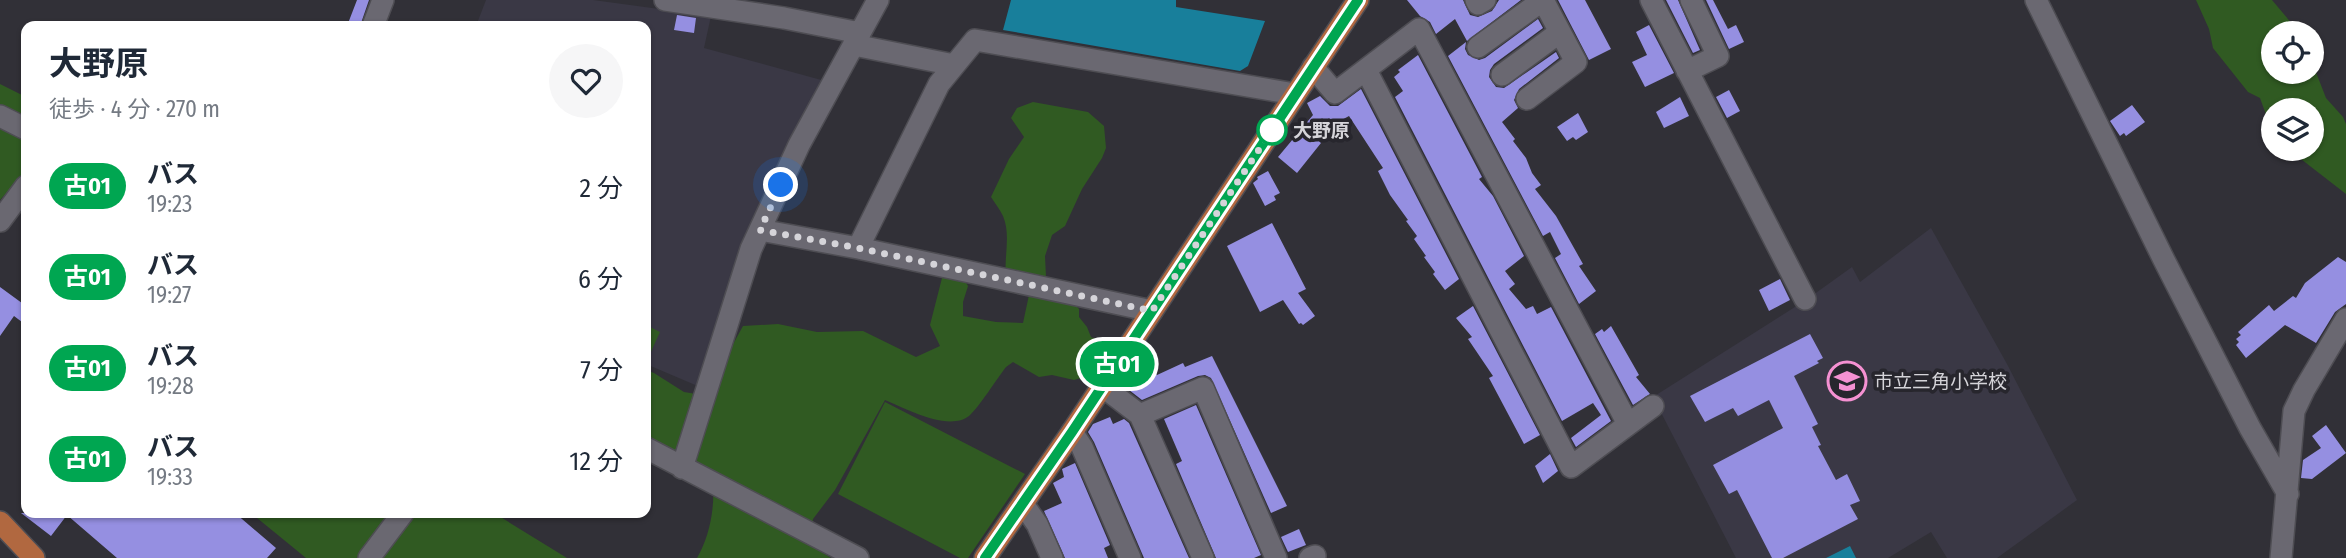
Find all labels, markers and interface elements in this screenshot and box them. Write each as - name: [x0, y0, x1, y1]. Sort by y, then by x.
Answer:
- map controls: [2261, 21, 2324, 161]
- button: locate: [2261, 21, 2324, 84]
- text: 大野原: [49, 44, 148, 84]
- button: heart: [549, 44, 623, 118]
- text: 徒歩 · 4 分 · 270 m: [49, 95, 220, 123]
- button: layers: [2261, 98, 2324, 161]
- marker: 大野原: [1257, 115, 1287, 145]
- place label: 大野原: [1293, 119, 1350, 142]
- text: バス: [147, 159, 199, 190]
- your location: [763, 167, 798, 202]
- text: 古01: [64, 172, 111, 200]
- text: 2 分: [579, 173, 623, 204]
- text: 19:23: [147, 190, 193, 218]
- text: バス: [147, 250, 199, 281]
- text: 古01: [64, 263, 111, 291]
- text: 6 分: [578, 264, 623, 295]
- text: 19:27: [147, 281, 191, 309]
- text: バス: [147, 341, 199, 372]
- line badge: 古01: [1077, 341, 1157, 387]
- text: 古01: [1094, 350, 1140, 378]
- text: 古01: [64, 354, 111, 382]
- text: 7 分: [580, 355, 623, 386]
- school or university icon: 市立三角小学校: [1826, 360, 1868, 402]
- place label: 市立三角小学校: [1874, 370, 2007, 393]
- text: 19:28: [147, 372, 194, 400]
- text: バス: [147, 432, 199, 463]
- text: 古01: [64, 445, 111, 473]
- text: 12 分: [569, 446, 623, 477]
- text: 19:33: [147, 463, 193, 491]

